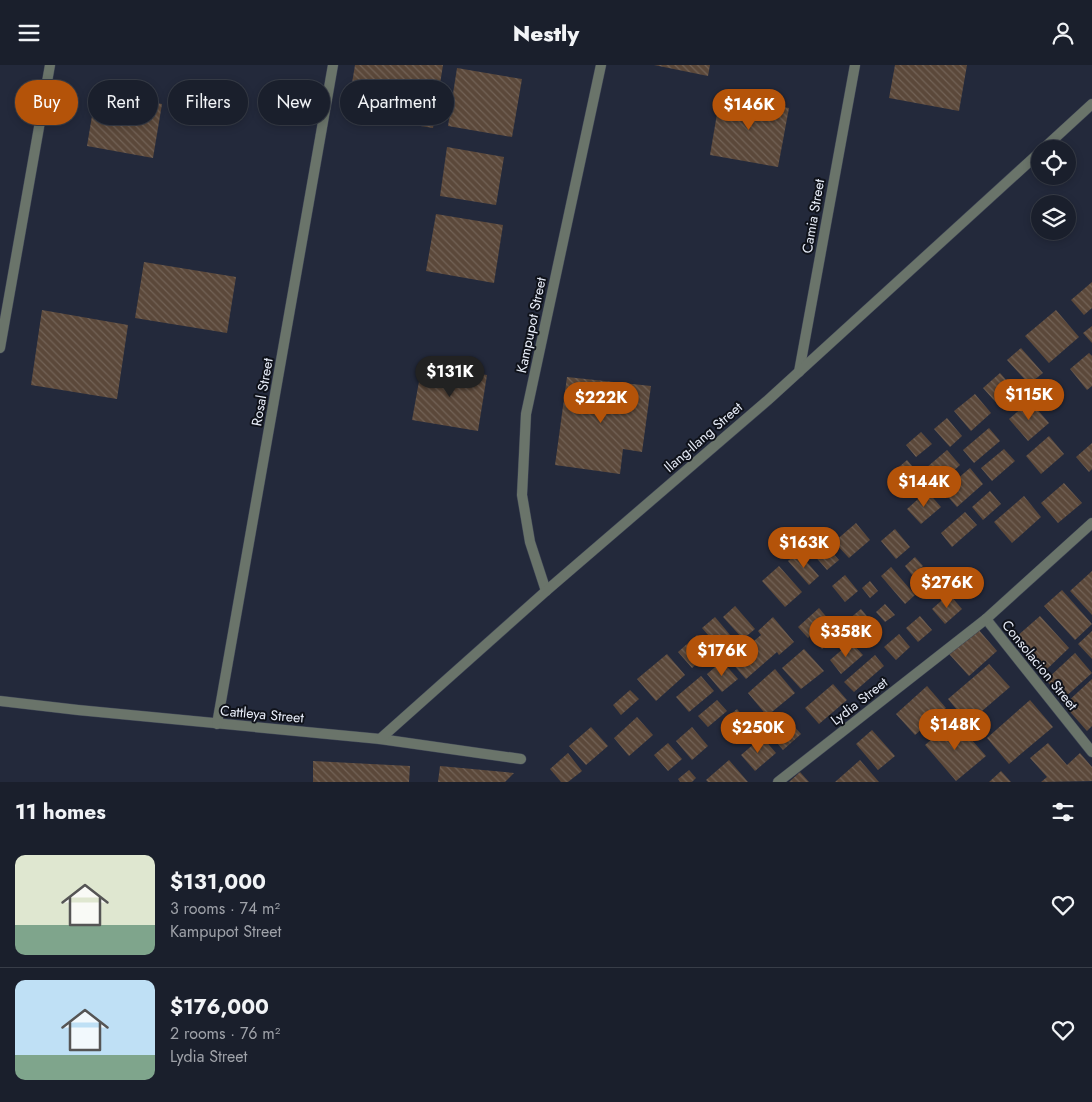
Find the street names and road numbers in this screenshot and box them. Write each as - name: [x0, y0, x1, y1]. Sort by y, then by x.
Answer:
- street label: Camia Street: [797, 177, 829, 255]
- street label: Kampupot Street: [511, 275, 551, 375]
- street label: Rosal Street: [246, 356, 278, 428]
- street label: Ilang-Ilang Street: [659, 397, 747, 477]
- street label: Consolacion Street: [997, 616, 1083, 715]
- street label: Lydia Street: [826, 672, 892, 730]
- street label: Cattleya Street: [219, 700, 305, 728]

